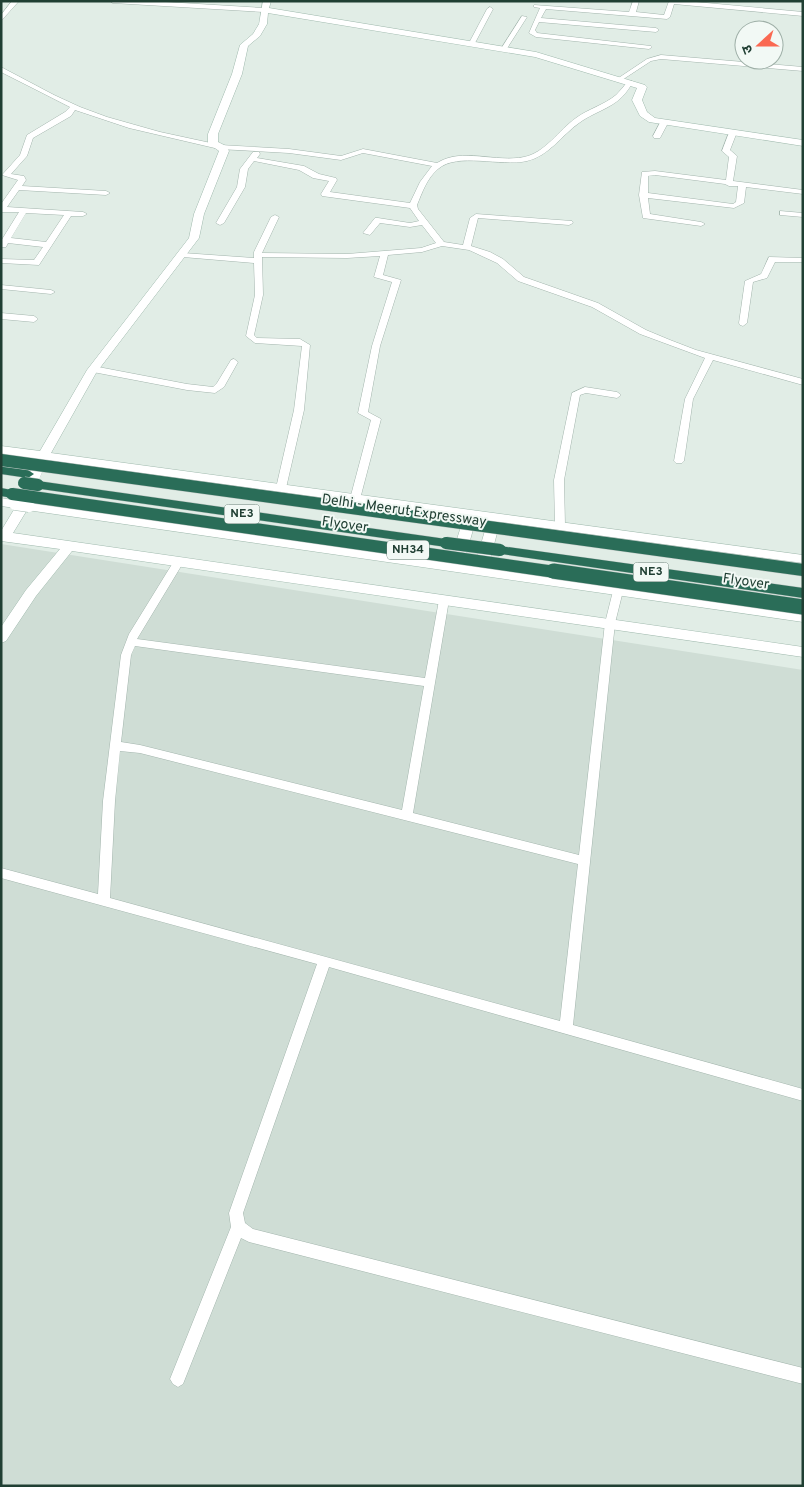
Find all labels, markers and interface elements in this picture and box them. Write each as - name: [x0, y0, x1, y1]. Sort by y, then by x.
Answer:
- north arrow: [734, 20, 784, 70]
- text: उ: [739, 42, 758, 56]
- street label: Delhi - Meerut Expressway: [320, 491, 488, 531]
- road number: NE3: [224, 504, 260, 524]
- street label: Flyover: [321, 513, 370, 537]
- road number: NH34: [387, 540, 429, 560]
- road number: NE3: [634, 562, 668, 582]
- street label: Flyover: [722, 570, 771, 594]

